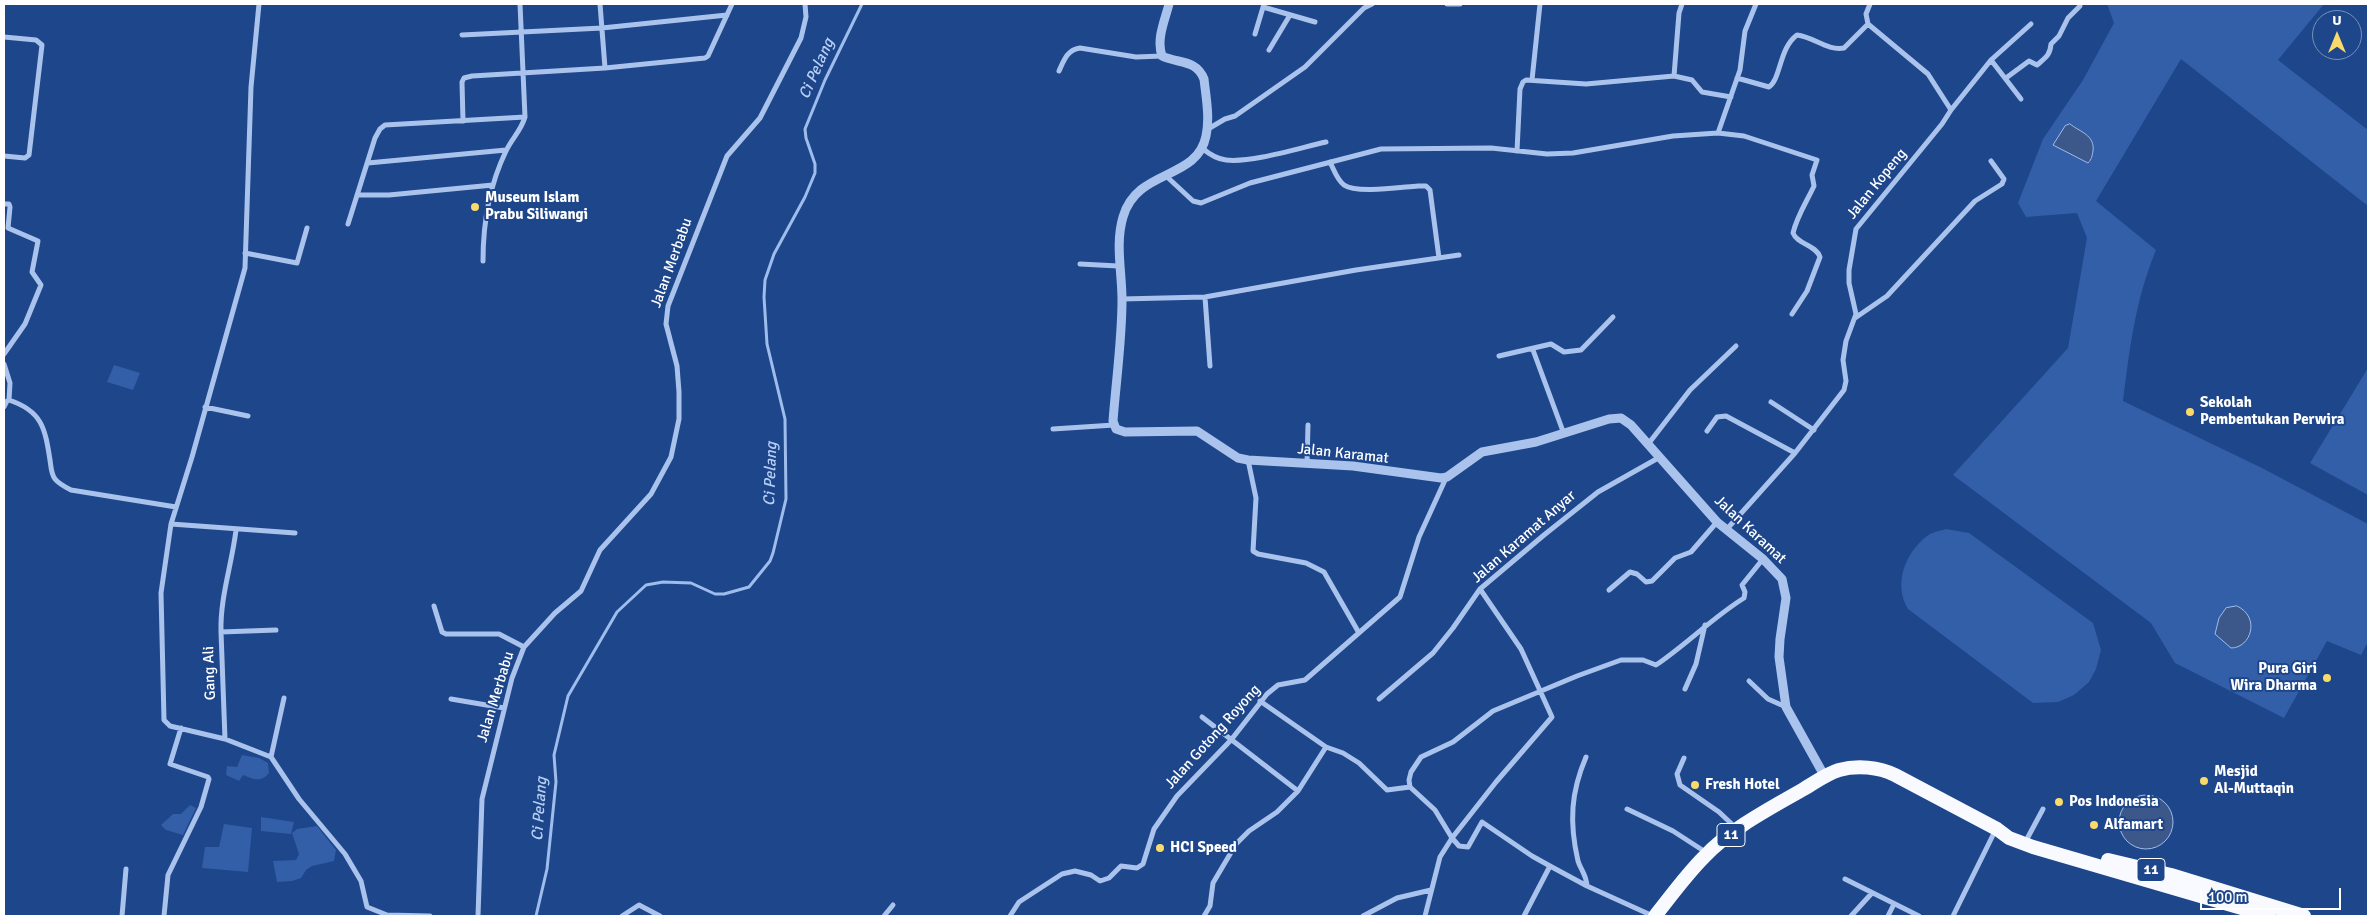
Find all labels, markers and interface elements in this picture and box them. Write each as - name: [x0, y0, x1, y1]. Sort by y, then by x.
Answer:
- north arrow: [2312, 10, 2362, 60]
- text: U: [2332, 12, 2342, 29]
- water label: Ci Pelang: [795, 36, 839, 102]
- street label: Jalan Kopeng: [1843, 145, 1911, 223]
- place label: Museum Islam Prabu Siliwangi: [485, 189, 588, 224]
- marker: Museum Islam Prabu Siliwangi: [469, 201, 481, 213]
- street label: Jalan Merbabu: [647, 216, 697, 310]
- place label: Sekolah Pembentukan Perwira: [2200, 394, 2345, 429]
- marker: Sekolah Pembentukan Perwira: [2184, 406, 2196, 418]
- street label: Jalan Karamat: [1296, 440, 1390, 468]
- water label: Ci Pelang: [760, 442, 782, 506]
- street label: Jalan Karamat Anyar: [1468, 487, 1580, 587]
- street label: Jalan Karamat: [1710, 492, 1790, 568]
- street label: Gang Ali: [200, 646, 220, 700]
- street label: Jalan Merbabu: [474, 649, 518, 745]
- place label: Pura Giri Wira Dharma: [2231, 660, 2317, 695]
- marker: Pura Giri Wira Dharma: [2321, 672, 2333, 684]
- street label: Jalan Gotong Royong: [1161, 681, 1265, 793]
- place label: Mesjid Al-Muttaqin: [2214, 763, 2294, 798]
- marker: Mesjid Al-Muttaqin: [2198, 775, 2210, 787]
- water label: Ci Pelang: [528, 776, 552, 842]
- place label: Fresh Hotel: [1705, 776, 1780, 794]
- marker: Fresh Hotel: [1689, 779, 1701, 791]
- place label: Pos Indonesia: [2069, 793, 2159, 811]
- marker: Pos Indonesia: [2053, 796, 2065, 808]
- place label: Alfamart: [2104, 816, 2163, 834]
- marker: Alfamart: [2088, 819, 2100, 831]
- road number: 11: [1717, 824, 1745, 846]
- place label: HCI Speed: [1170, 839, 1237, 857]
- marker: HCI Speed: [1154, 842, 1166, 854]
- road number: 11: [2137, 858, 2165, 882]
- scale bar: [2202, 878, 2343, 910]
- text: 100 m: [2208, 888, 2248, 906]

